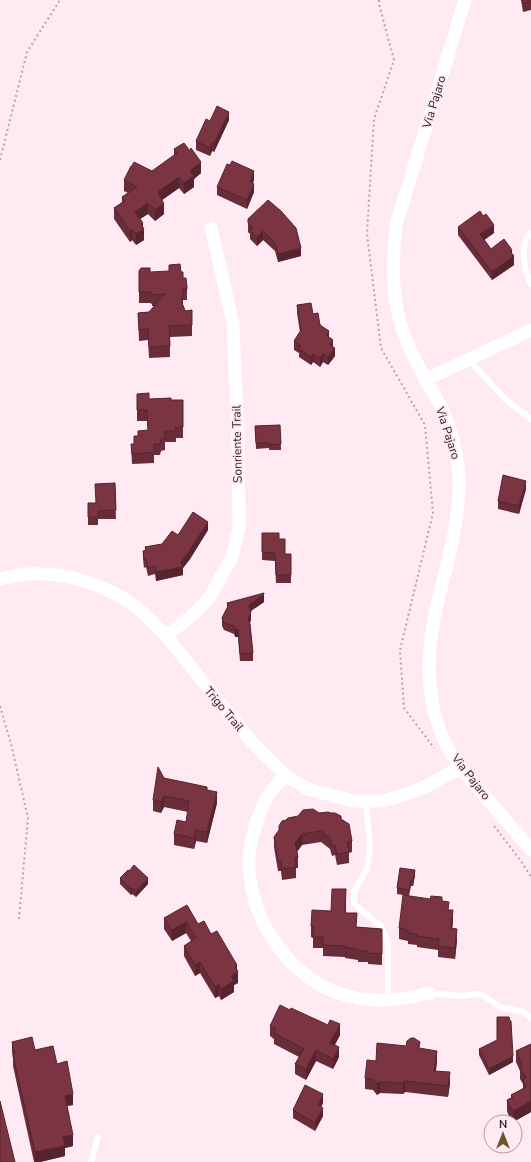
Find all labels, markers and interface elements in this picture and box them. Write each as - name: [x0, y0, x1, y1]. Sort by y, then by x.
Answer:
- street label: Via Pajaro: [418, 73, 450, 131]
- street label: Sonriente Trail: [228, 404, 246, 483]
- street label: Via Pajaro: [432, 404, 464, 462]
- street label: Trigo Trail: [201, 683, 248, 735]
- street label: Via Pajaro: [447, 750, 494, 804]
- north arrow: [483, 1114, 523, 1154]
- text: N: [499, 1117, 507, 1132]

